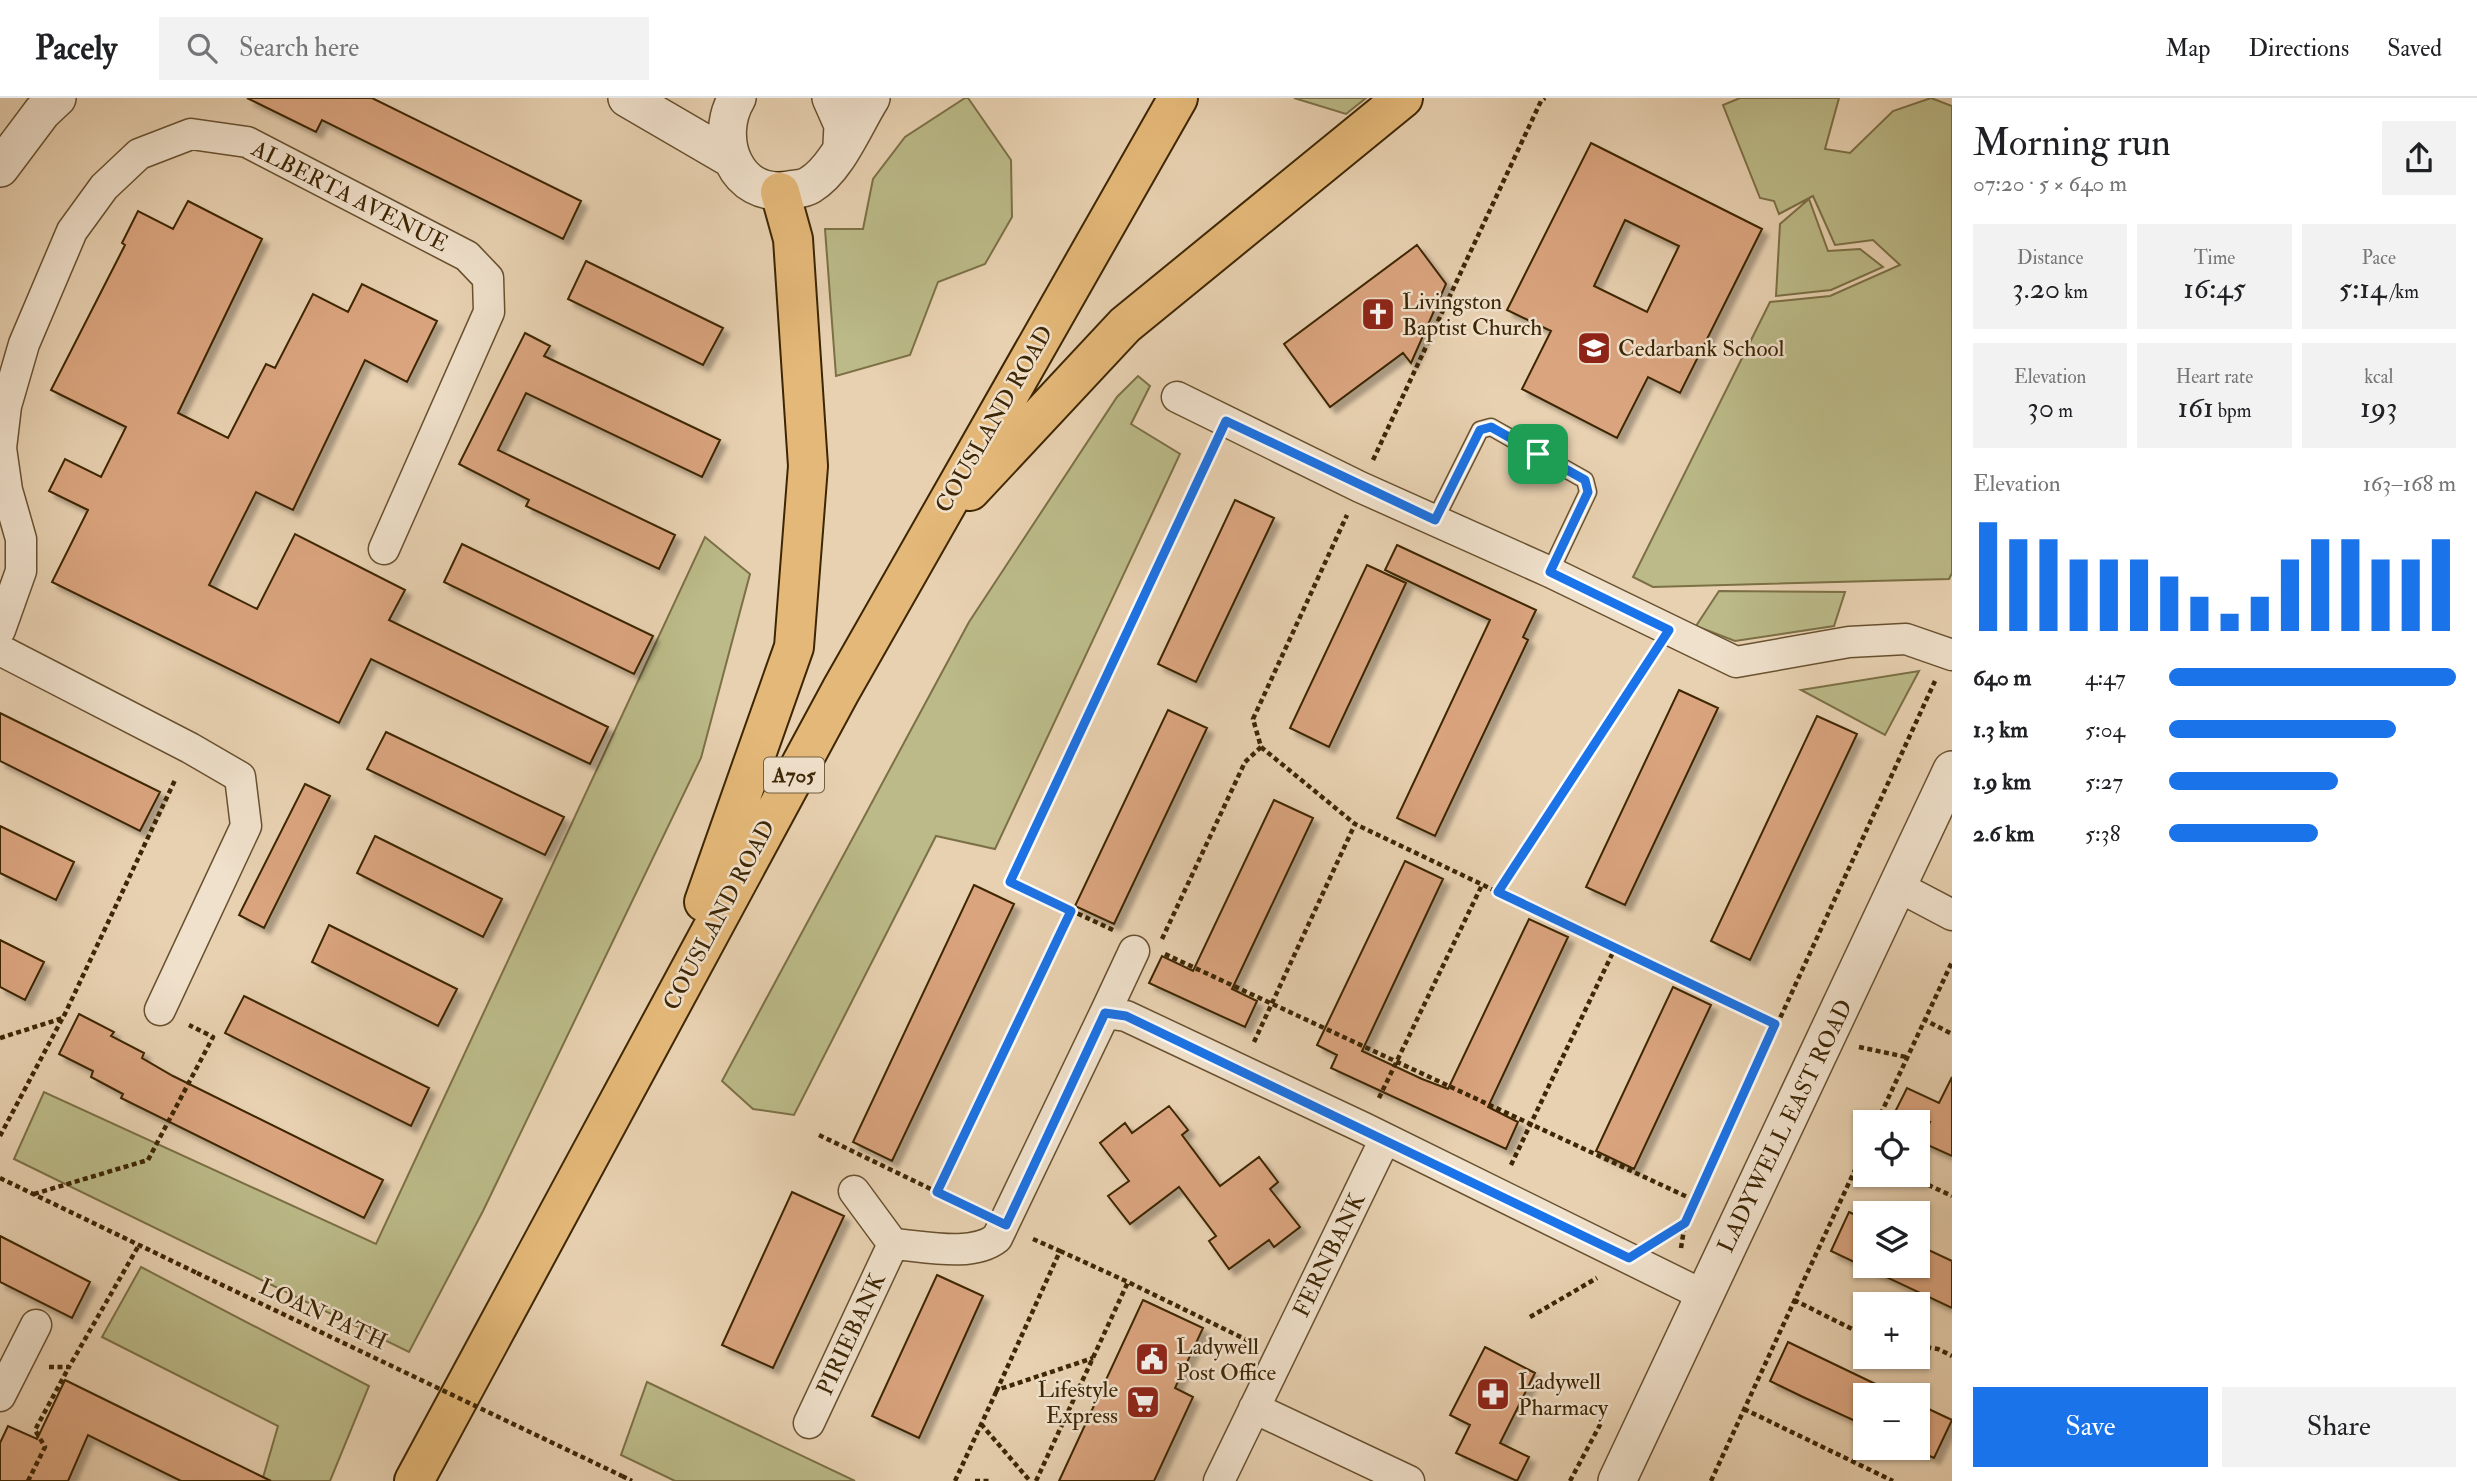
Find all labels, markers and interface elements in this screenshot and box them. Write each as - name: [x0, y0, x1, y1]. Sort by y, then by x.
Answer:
- search box: [159, 17, 649, 80]
- text: Pacely: [35, 28, 117, 69]
- icon: search: [183, 29, 221, 67]
- text: Search here: [239, 32, 359, 64]
- text: Map: [2165, 33, 2210, 64]
- text: Directions: [2248, 33, 2349, 64]
- text: Saved: [2387, 33, 2442, 64]
- text: Morning run: [1973, 119, 2171, 167]
- button: share: [2382, 121, 2456, 195]
- street label: ALBERTA AVENUE: [246, 133, 453, 258]
- text: 07:20 · 5 × 640 m: [1973, 169, 2127, 198]
- text: Distance: [2017, 246, 2083, 270]
- text: Time: [2194, 246, 2235, 270]
- text: Pace: [2362, 246, 2396, 270]
- text: 3.20: [2012, 270, 2060, 307]
- text: 16:45: [2183, 270, 2246, 307]
- text: 5:14: [2339, 270, 2386, 307]
- text: km: [2060, 280, 2088, 304]
- text: /km: [2386, 280, 2419, 304]
- place label: Livingston Baptist Church: [1402, 287, 1542, 343]
- church icon: Livingston Baptist Church: [1359, 295, 1397, 333]
- street label: COUSLAND ROAD: [929, 320, 1059, 518]
- school or university icon: Cedarbank School: [1575, 329, 1613, 367]
- place label: Cedarbank School: [1618, 334, 1784, 363]
- text: Elevation: [2014, 365, 2086, 389]
- text: Heart rate: [2176, 365, 2253, 389]
- text: kcal: [2364, 365, 2393, 389]
- text: 30: [2027, 389, 2054, 426]
- text: 161: [2178, 389, 2214, 426]
- text: 193: [2360, 389, 2398, 426]
- text: m: [2054, 399, 2073, 423]
- text: bpm: [2214, 399, 2251, 423]
- pin: [1508, 424, 1568, 484]
- icon: arrive: [1519, 435, 1557, 473]
- text: Elevation: [1973, 469, 2061, 498]
- text: 163–168 m: [2363, 469, 2456, 498]
- text: 640 m: [1973, 663, 2031, 692]
- text: 4:47: [2085, 663, 2126, 692]
- text: 1.3 km: [1973, 715, 2028, 744]
- text: 5:04: [2085, 715, 2125, 744]
- road number: A705: [764, 758, 824, 792]
- text: 1.9 km: [1973, 767, 2031, 796]
- text: 5:27: [2085, 767, 2123, 796]
- street label: COUSLAND ROAD: [657, 815, 781, 1015]
- text: 2.6 km: [1973, 819, 2034, 848]
- text: 5:38: [2085, 819, 2120, 848]
- street label: LADYWELL EAST ROAD: [1711, 995, 1859, 1257]
- map controls: [1853, 1110, 1930, 1460]
- button: locate: [1853, 1110, 1930, 1187]
- street label: FERNBANK: [1287, 1187, 1372, 1322]
- button: layers: [1853, 1201, 1930, 1278]
- street label: PIRIEBANK: [810, 1267, 892, 1400]
- street label: LOAN PATH: [254, 1272, 392, 1356]
- button: +: [1853, 1292, 1930, 1369]
- place label: Ladywell Post Office: [1176, 1332, 1277, 1387]
- public building icon: Ladywell Post Office: [1133, 1340, 1171, 1378]
- place label: Ladywell Pharmacy: [1518, 1367, 1609, 1422]
- place label: Lifestyle Express: [1038, 1375, 1118, 1431]
- pharmacy icon: Ladywell Pharmacy: [1474, 1375, 1512, 1413]
- supermarket icon: Lifestyle Express: [1124, 1383, 1162, 1421]
- button: −: [1853, 1383, 1930, 1460]
- button: Save: [1973, 1387, 2208, 1467]
- button: Share: [2222, 1387, 2456, 1467]

